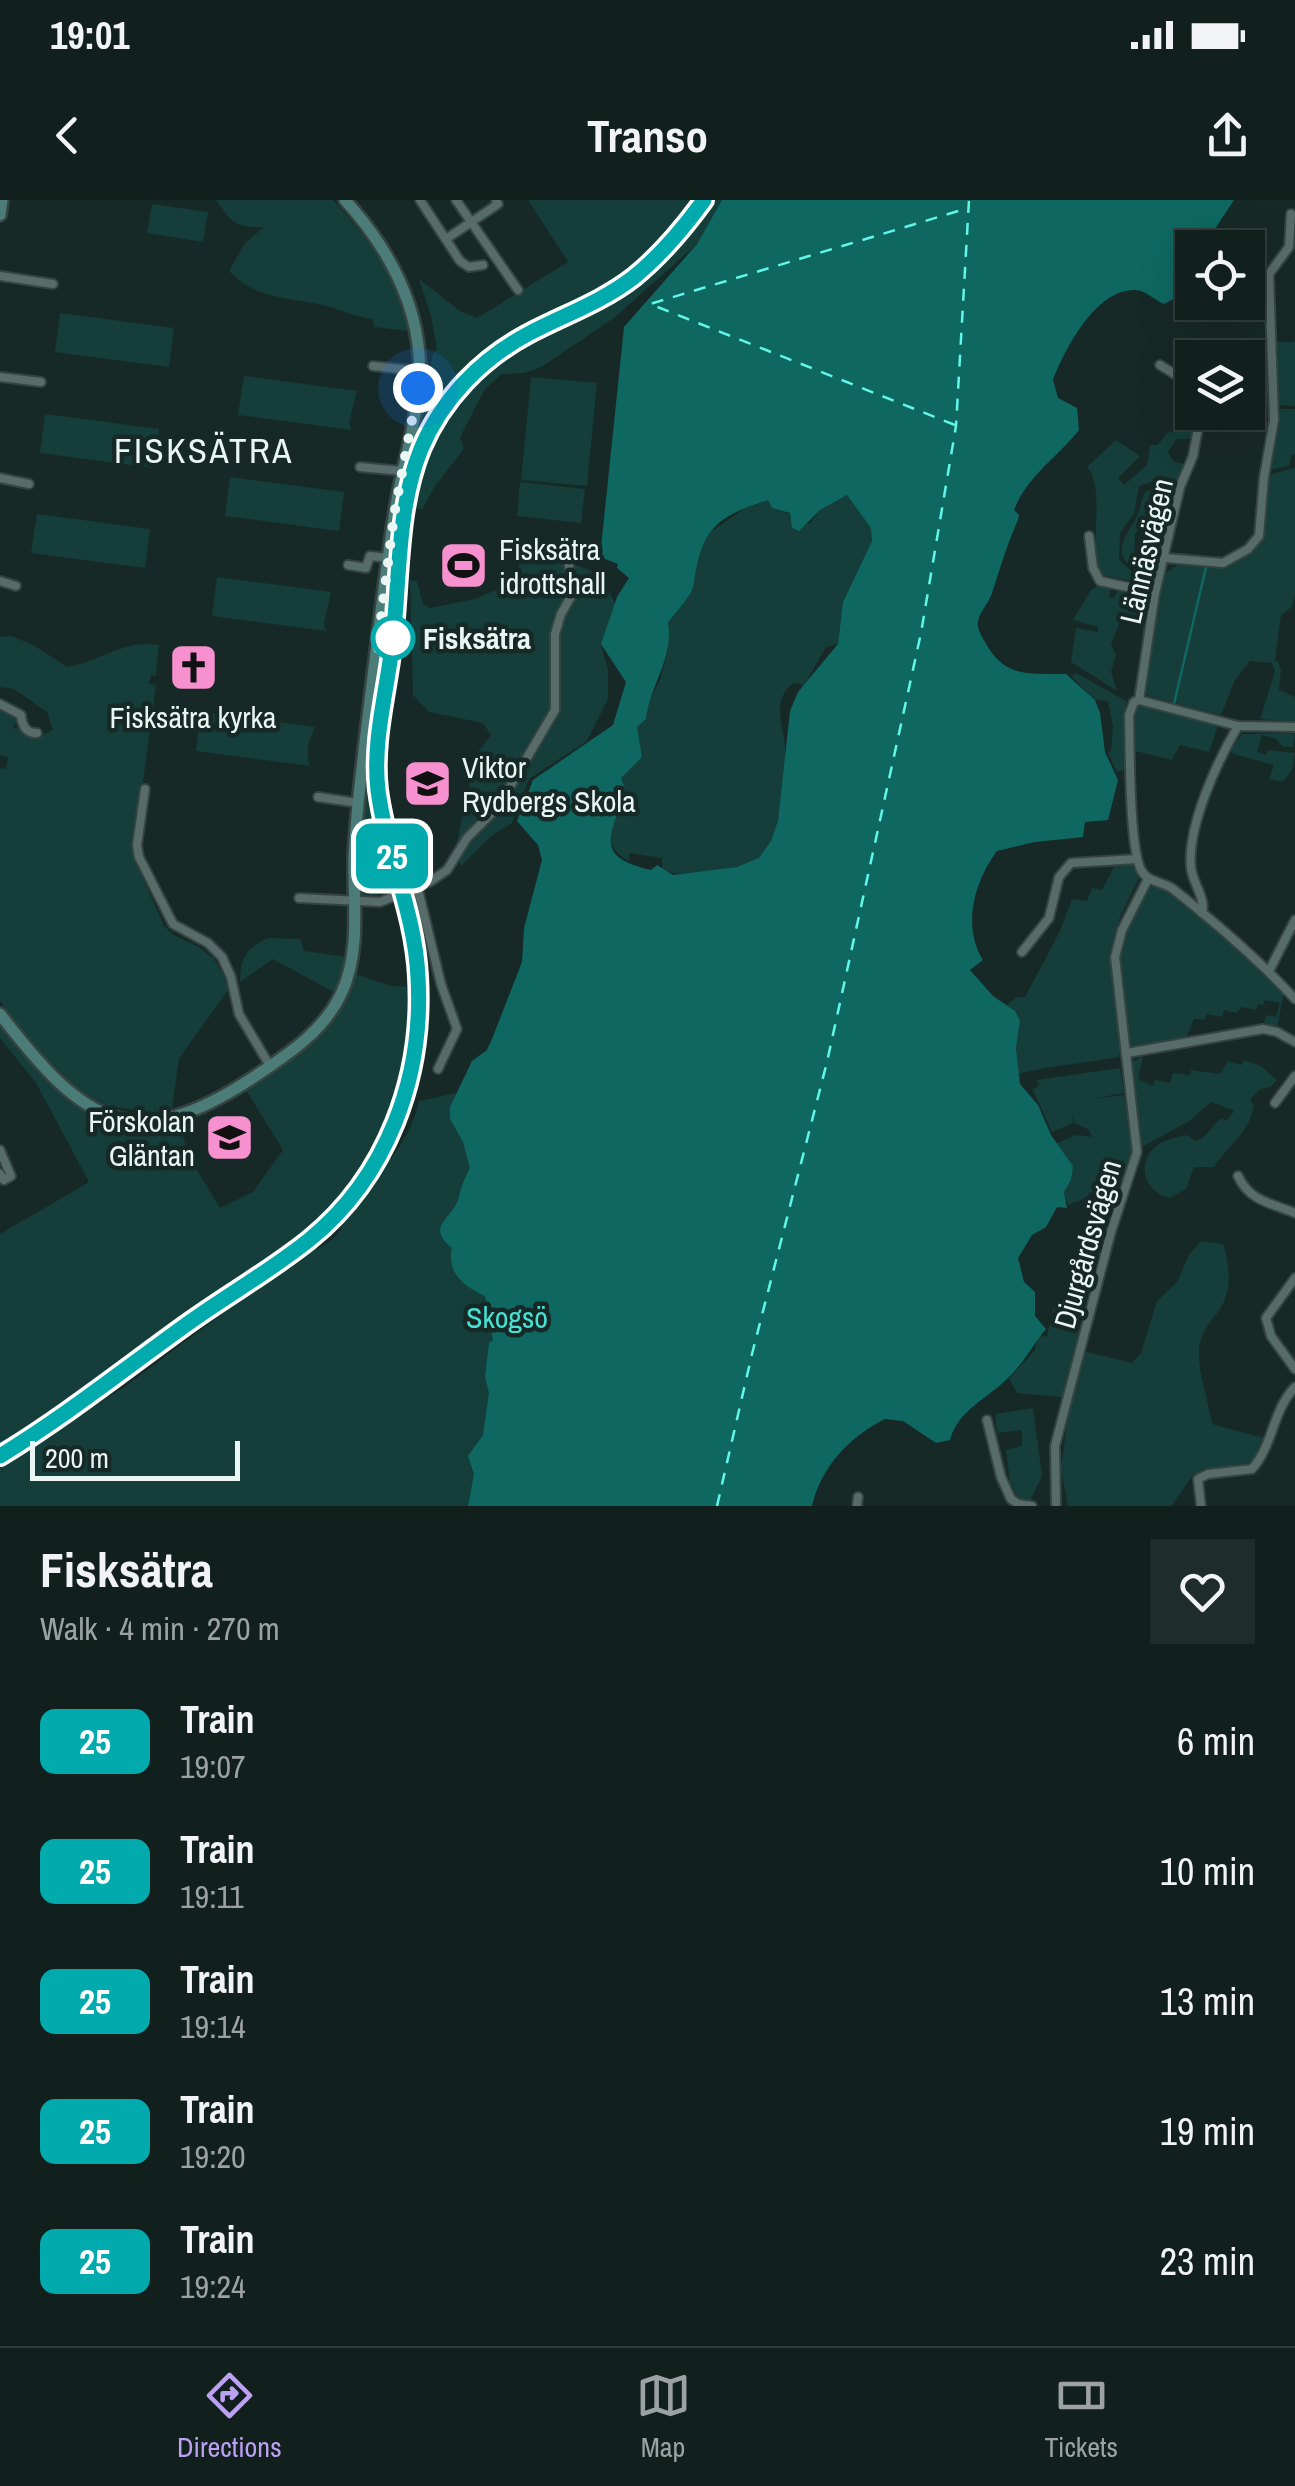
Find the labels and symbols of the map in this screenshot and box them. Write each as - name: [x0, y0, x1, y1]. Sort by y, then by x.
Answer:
- your location: [393, 363, 443, 413]
- district label: FISKSÄTRA: [114, 427, 294, 474]
- street label: Lännäsvägen: [1110, 475, 1182, 627]
- place label: Fisksätra idrottshall: [499, 529, 606, 603]
- sports icon: Fisksätra idrottshall: [438, 540, 490, 592]
- marker: Fisksätra: [372, 617, 414, 659]
- place label: Fisksätra: [423, 618, 531, 658]
- church icon: Fisksätra kyrka: [167, 642, 219, 694]
- place label: Fisksätra kyrka: [110, 697, 277, 737]
- place label: Viktor Rydbergs Skola: [462, 747, 636, 821]
- school or university icon: Viktor Rydbergs Skola: [401, 758, 453, 810]
- line badge: 25: [347, 824, 437, 888]
- place label: Förskolan Gläntan: [88, 1101, 195, 1175]
- school or university icon: Förskolan Gläntan: [204, 1112, 256, 1164]
- street label: Djurgårdsvägen: [1044, 1155, 1130, 1333]
- park label: Skogsö: [466, 1297, 548, 1337]
- scale bar: [30, 1436, 240, 1480]

